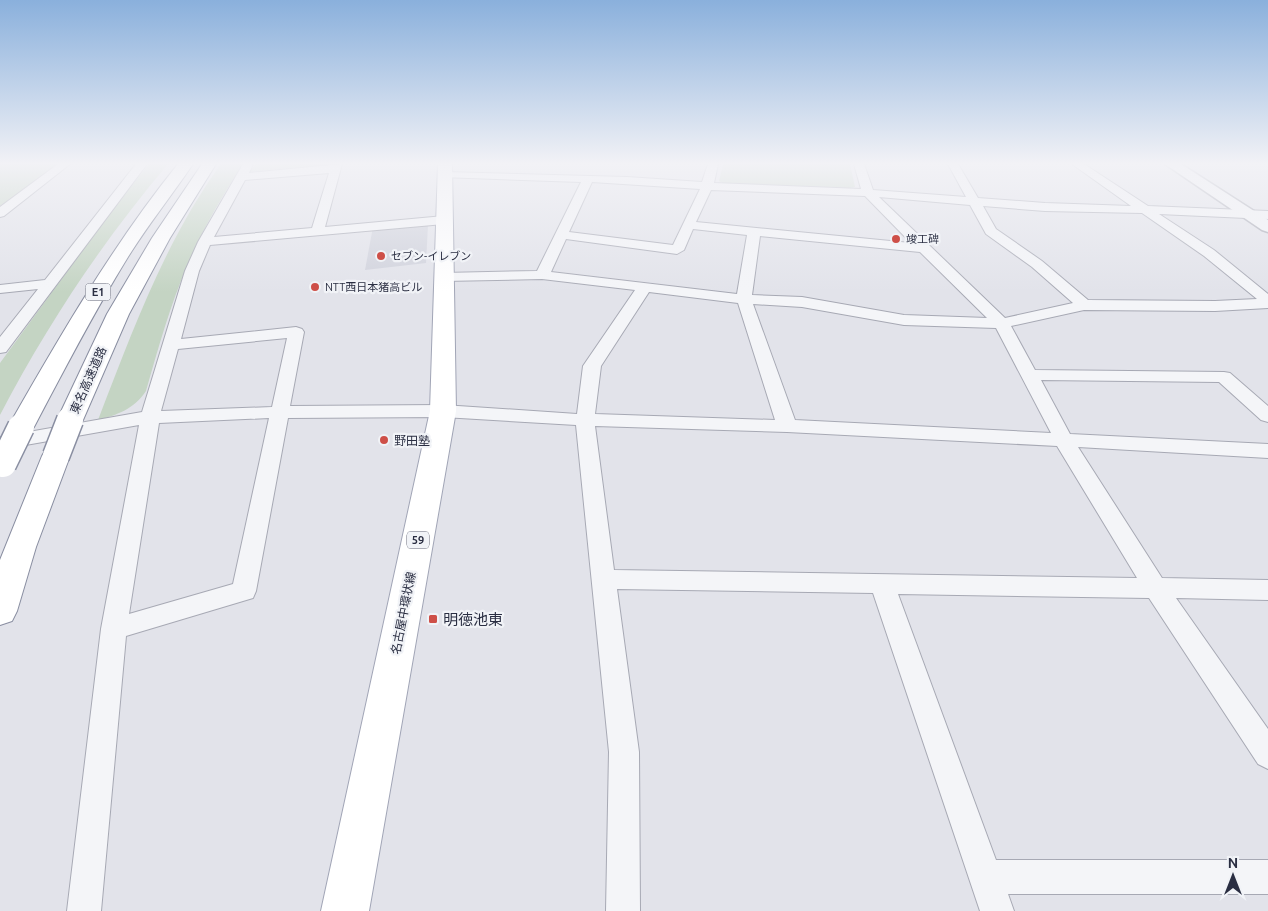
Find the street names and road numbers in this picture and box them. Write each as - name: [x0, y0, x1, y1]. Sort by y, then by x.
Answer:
- road number: E1: [86, 284, 110, 300]
- street label: 東名高速道路: [67, 344, 109, 416]
- road number: 59: [407, 532, 429, 548]
- street label: 名古屋中環状線: [389, 571, 417, 655]

